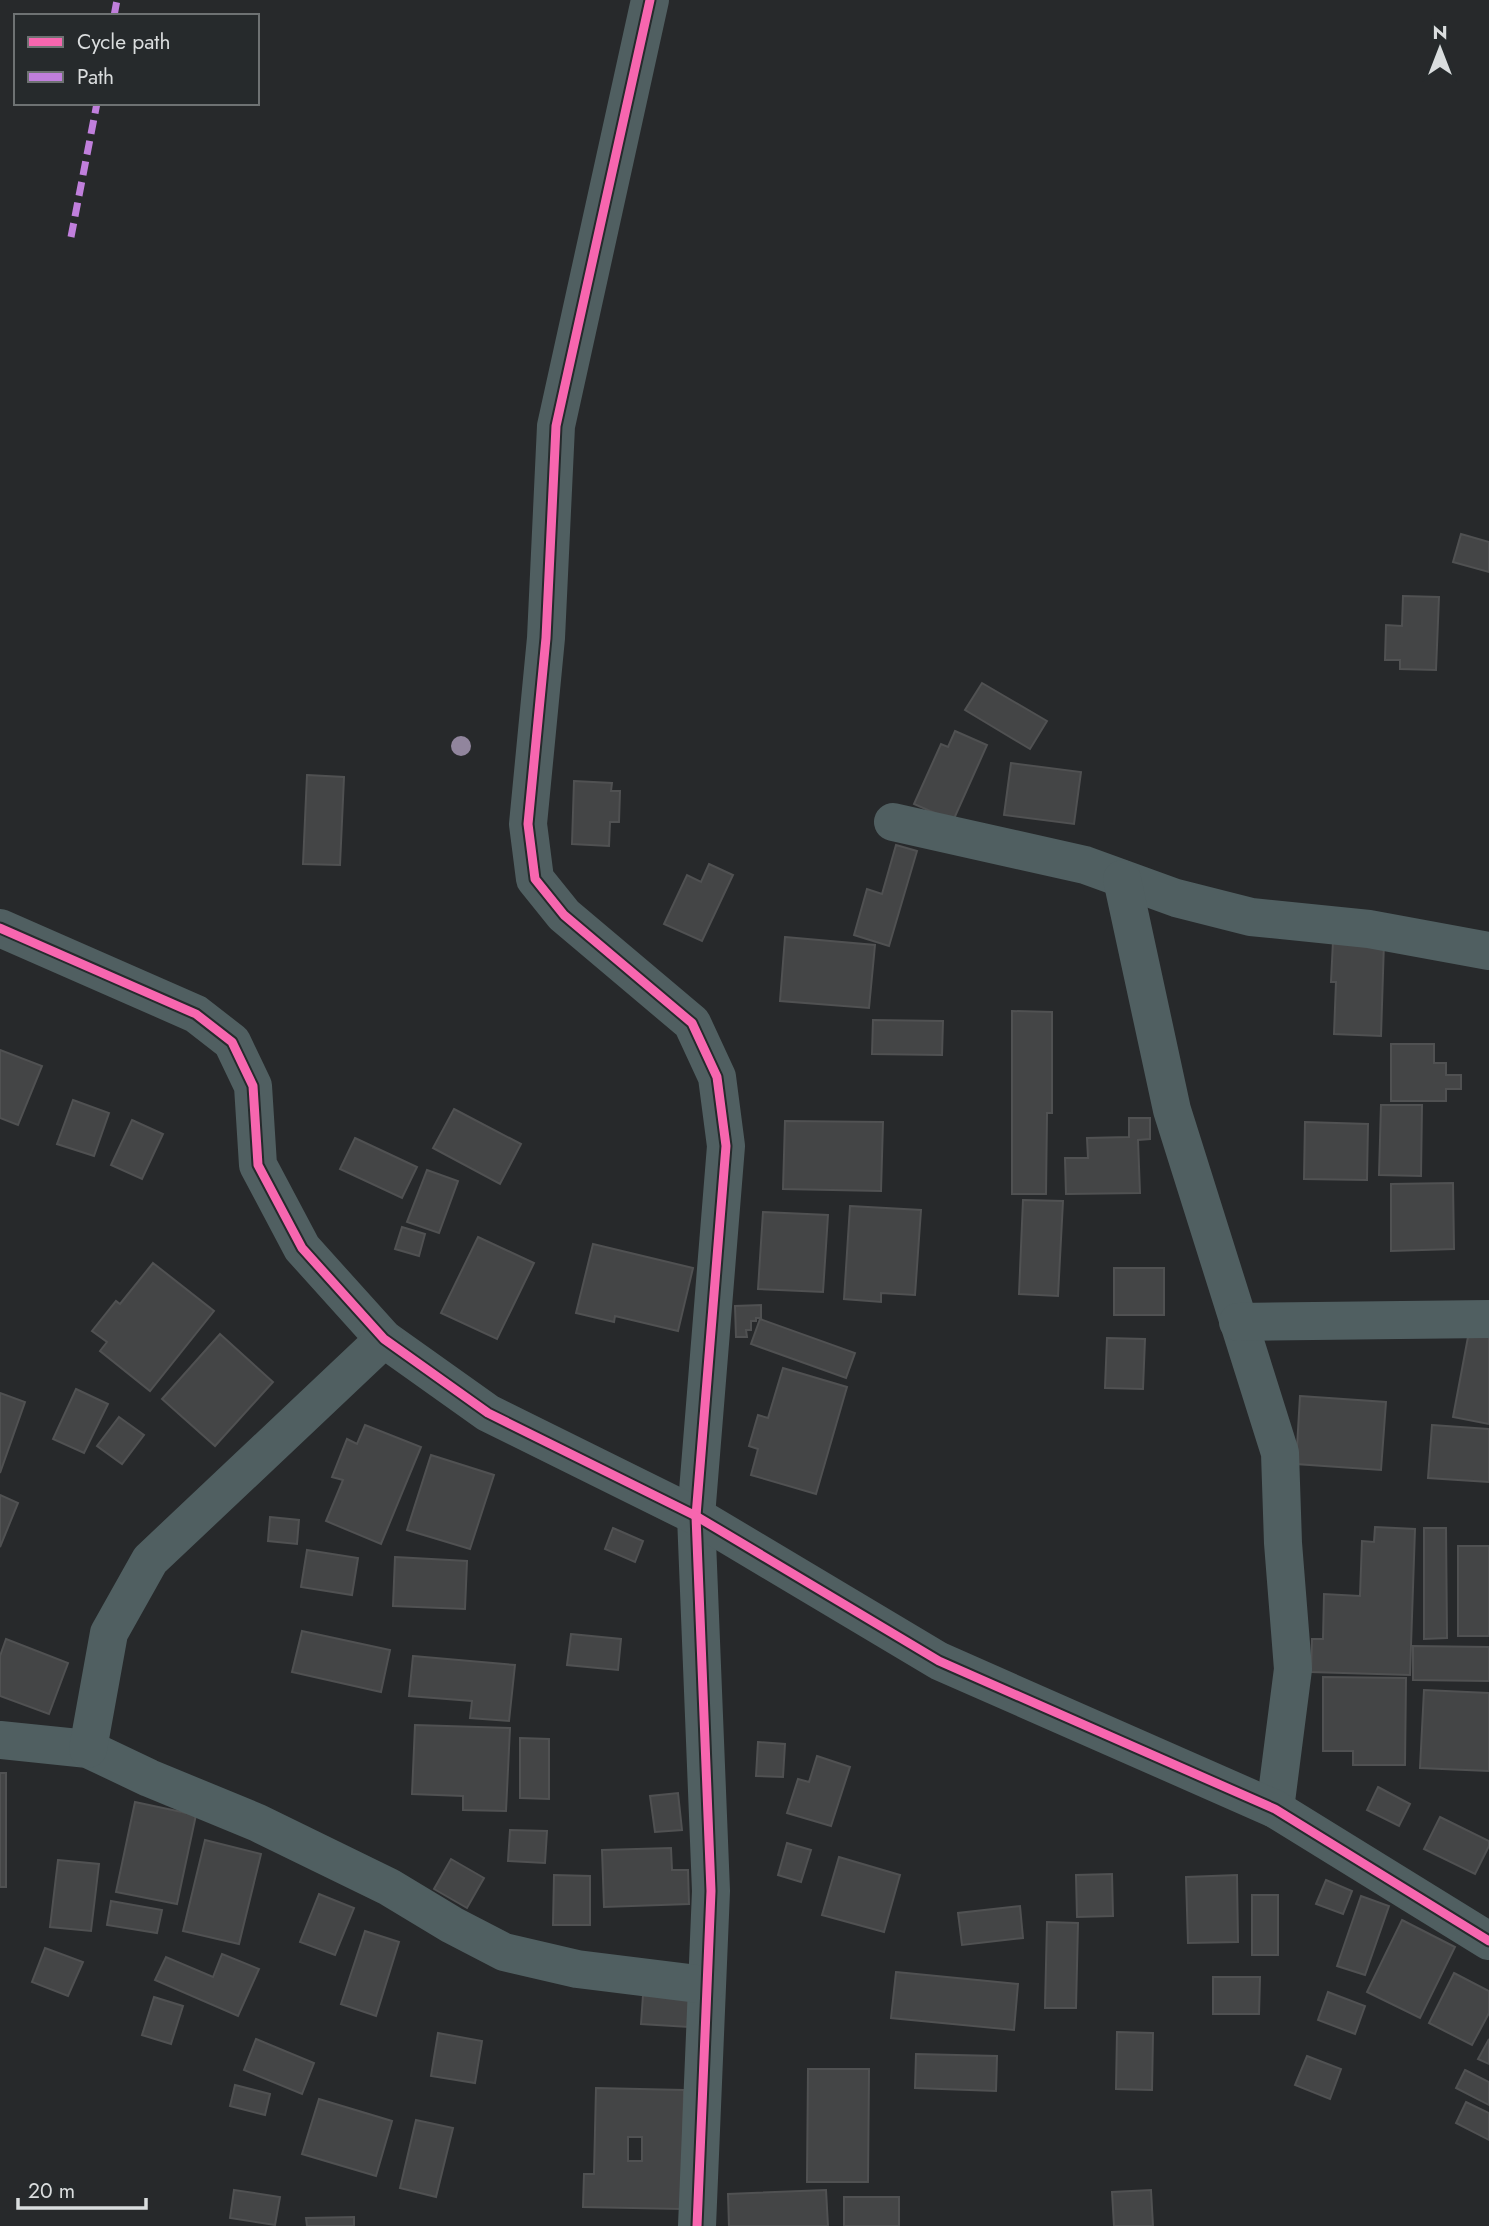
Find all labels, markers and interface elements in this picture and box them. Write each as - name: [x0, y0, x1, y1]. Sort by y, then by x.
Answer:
- legend: [14, 14, 259, 105]
- north arrow: [1405, 14, 1475, 84]
- text: N: [1432, 19, 1448, 46]
- text: Cycle path: [77, 27, 170, 57]
- text: Path: [77, 62, 114, 92]
- scale bar: [18, 2166, 145, 2210]
- text: 20 m: [28, 2176, 75, 2206]

